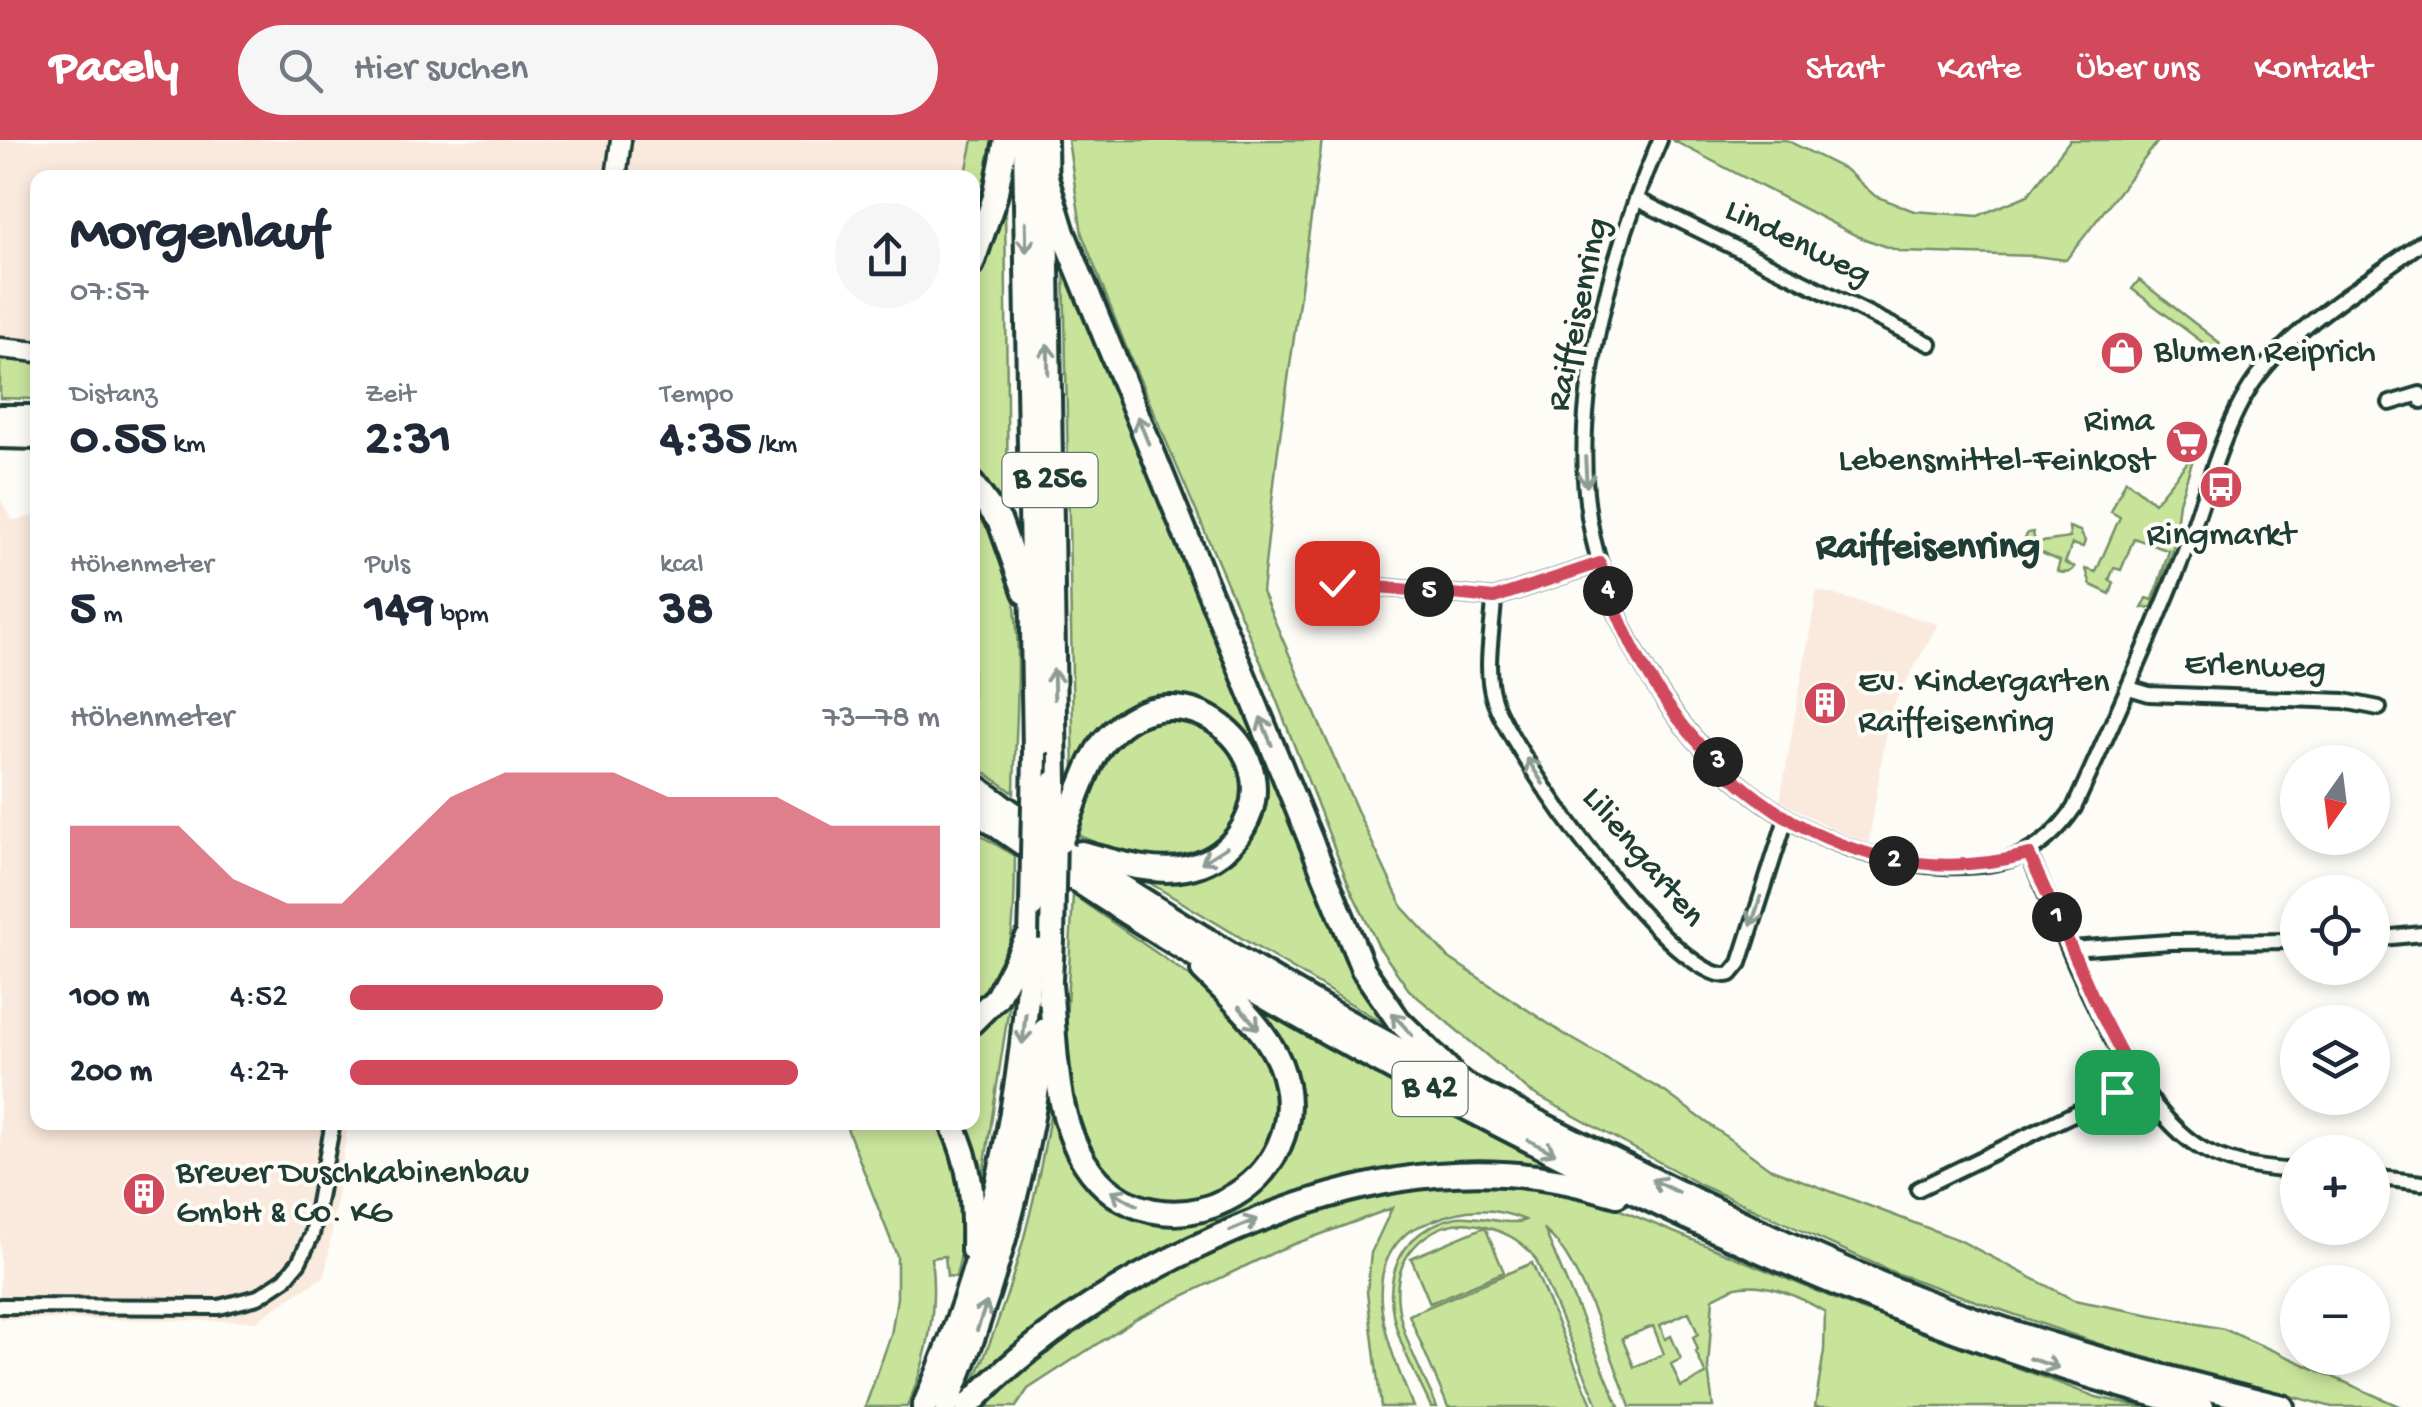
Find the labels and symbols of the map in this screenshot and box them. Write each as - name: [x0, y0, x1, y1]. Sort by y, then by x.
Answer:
- street label: Lindenweg: [1717, 191, 1877, 297]
- street label: Raiffeisenring: [1540, 215, 1620, 415]
- one-way arrow: [1017, 221, 1036, 253]
- shop icon: Blumen Reiprich: [2099, 330, 2145, 376]
- place label: Blumen Reiprich: [2153, 333, 2376, 374]
- one-way arrow: [1039, 344, 1058, 376]
- place label: Rima Lebensmittel-Feinkost: [1838, 402, 2157, 483]
- one-way arrow: [1133, 415, 1151, 446]
- supermarket icon: Rima Lebensmittel-Feinkost: [2164, 419, 2210, 465]
- road number: B 256: [1002, 453, 1098, 507]
- one-way arrow: [1577, 455, 1596, 487]
- bus stop icon: Ringmarkt: [2198, 464, 2244, 510]
- place label: Ringmarkt: [2146, 516, 2298, 557]
- district label: Raiffeisenring: [1816, 525, 2040, 572]
- pin: [1295, 541, 1380, 626]
- pin: 4: [1583, 566, 1633, 616]
- pin: 5: [1404, 567, 1454, 617]
- street label: Erlenweg: [2183, 645, 2327, 691]
- place label: Ev. Kindergarten Raiffeisenring: [1858, 663, 2110, 744]
- one-way arrow: [1044, 669, 1064, 702]
- building icon: Ev. Kindergarten Raiffeisenring: [1802, 680, 1848, 726]
- one-way arrow: [1256, 716, 1274, 747]
- pin: 3: [1693, 737, 1743, 787]
- north arrow: [2280, 745, 2390, 855]
- one-way arrow: [1524, 757, 1545, 785]
- street label: Liliengarten: [1571, 779, 1713, 937]
- pin: 2: [1869, 836, 1919, 886]
- one-way arrow: [1200, 845, 1229, 865]
- pin: 1: [2032, 892, 2082, 942]
- one-way arrow: [1745, 895, 1763, 926]
- one-way arrow: [1237, 1005, 1260, 1030]
- one-way arrow: [1014, 1012, 1033, 1044]
- one-way arrow: [1391, 1012, 1414, 1037]
- pin: [2075, 1050, 2160, 1135]
- road number: B 42: [1392, 1062, 1468, 1116]
- one-way arrow: [1527, 1138, 1557, 1157]
- place label: Breuer Duschkabinenbau GmbH & Co. KG: [175, 1154, 529, 1235]
- building icon: Breuer Duschkabinenbau GmbH & Co. KG: [121, 1171, 167, 1217]
- one-way arrow: [1650, 1176, 1680, 1195]
- one-way arrow: [1109, 1187, 1139, 1207]
- one-way arrow: [1228, 1215, 1259, 1233]
- one-way arrow: [974, 1301, 992, 1332]
- one-way arrow: [2028, 1355, 2060, 1373]

